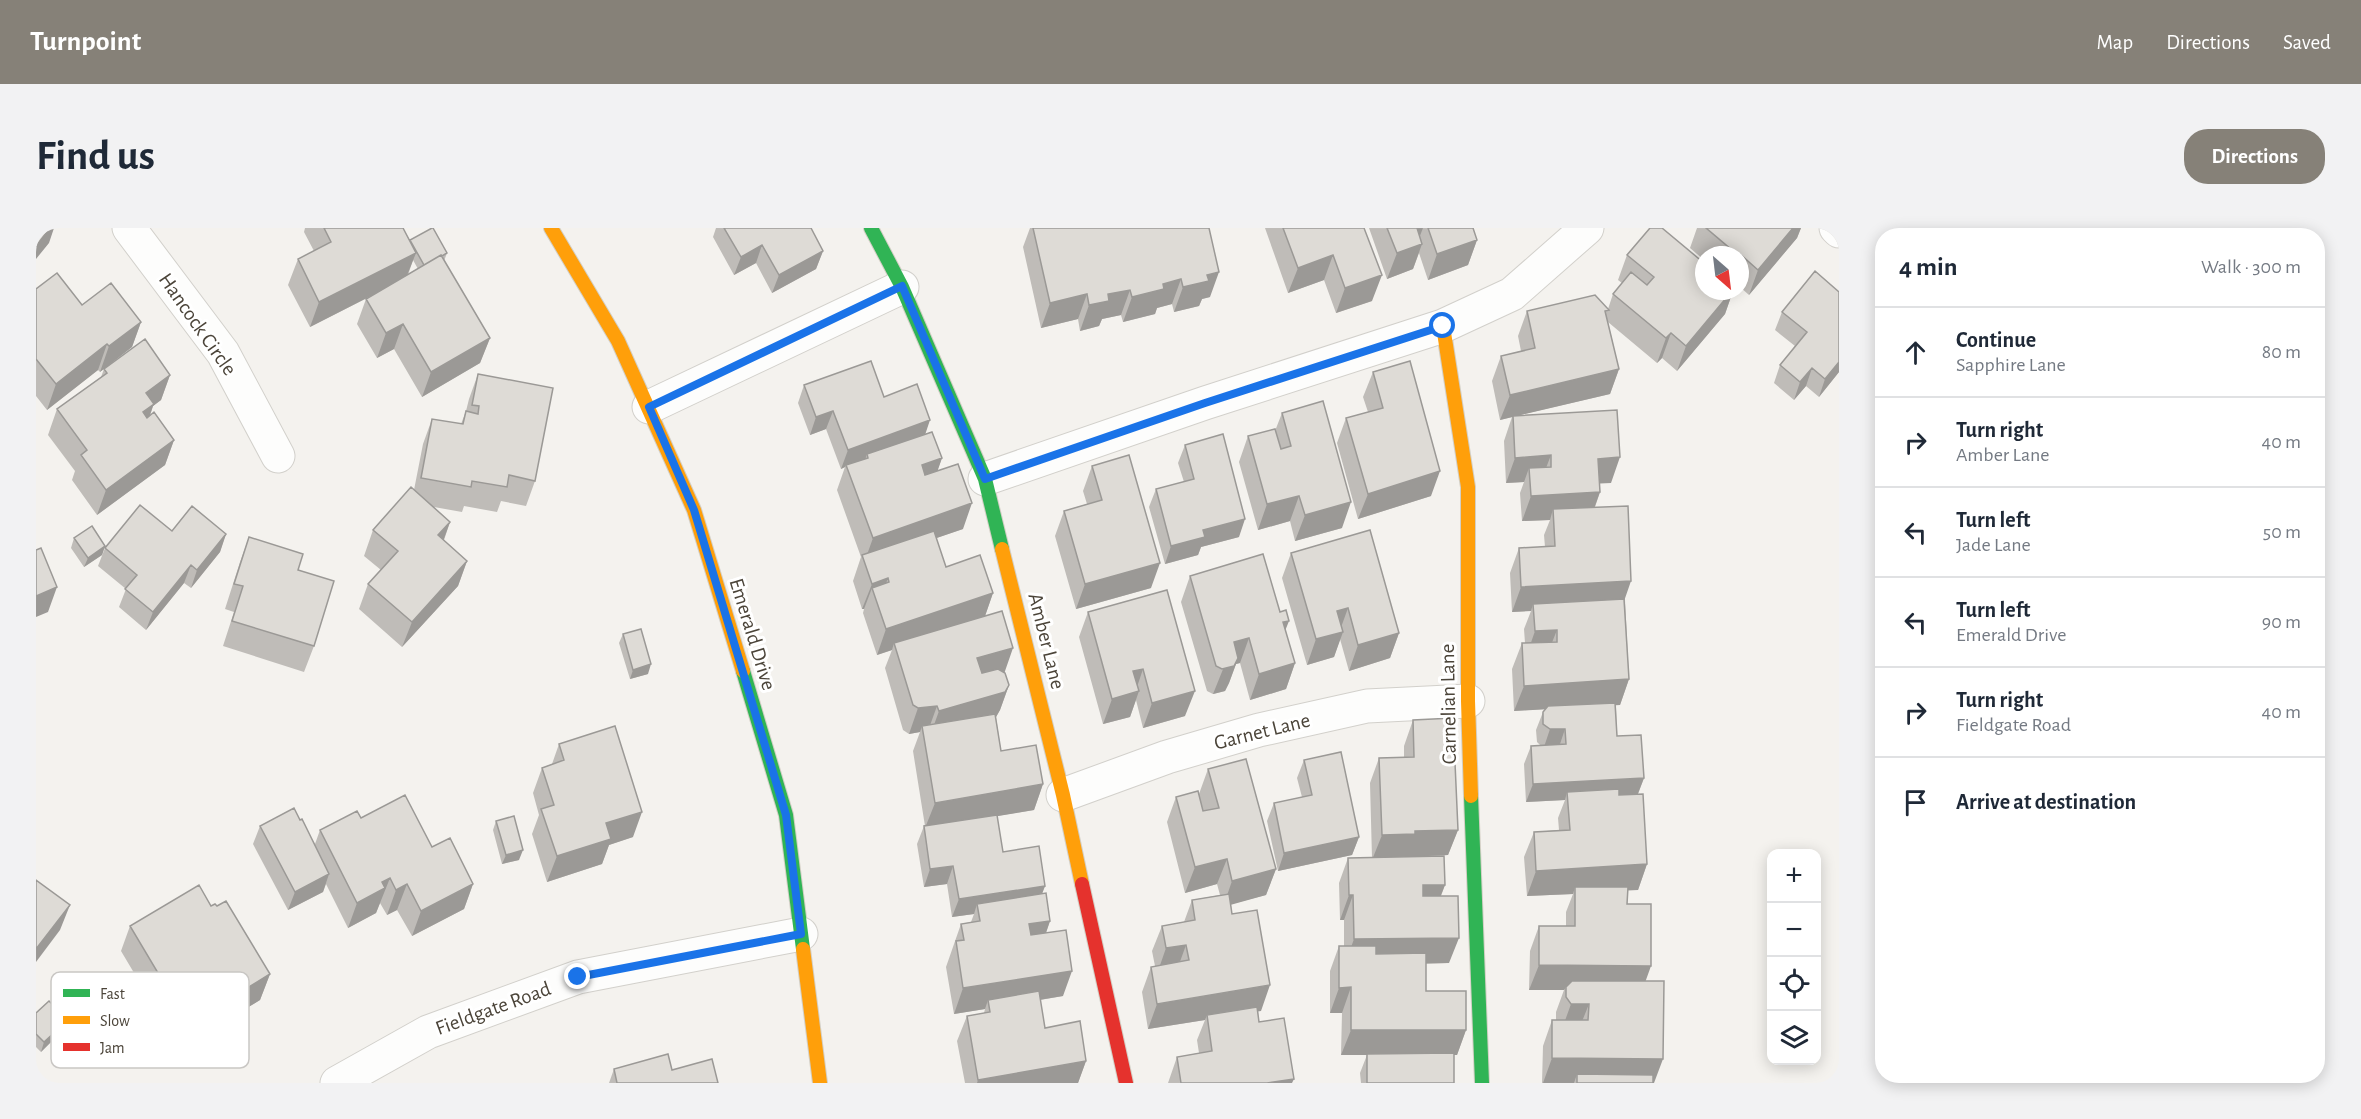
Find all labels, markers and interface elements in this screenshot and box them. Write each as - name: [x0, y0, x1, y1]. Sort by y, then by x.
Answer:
- text: Turnpoint: [30, 28, 141, 56]
- text: Map: [2097, 32, 2133, 53]
- text: Directions: [2166, 32, 2250, 53]
- text: Saved: [2283, 32, 2331, 53]
- button: Directions: [2184, 129, 2325, 184]
- text: Find us: [36, 135, 155, 177]
- north arrow: [1695, 246, 1749, 300]
- text: 4 min: [1899, 254, 1958, 280]
- text: Walk · 300 m: [2201, 257, 2301, 277]
- street label: Hancock Circle: [155, 269, 240, 379]
- route start: [1429, 312, 1455, 338]
- text: Continue: [1956, 329, 2036, 351]
- icon: ahead: [1899, 336, 1932, 369]
- text: 80 m: [2262, 342, 2301, 362]
- text: Sapphire Lane: [1956, 355, 2066, 375]
- text: Turn right: [1956, 419, 2043, 441]
- icon: right: [1899, 426, 1932, 459]
- text: 40 m: [2262, 432, 2301, 452]
- text: Amber Lane: [1956, 445, 2050, 465]
- text: Turn left: [1956, 509, 2030, 531]
- icon: left: [1899, 516, 1932, 549]
- text: 50 m: [2263, 522, 2301, 542]
- text: Jade Lane: [1956, 535, 2031, 555]
- street label: Emerald Drive: [726, 576, 780, 693]
- street label: Amber Lane: [1024, 591, 1069, 691]
- text: Turn left: [1956, 599, 2030, 621]
- icon: left: [1899, 606, 1932, 639]
- text: 90 m: [2262, 612, 2301, 632]
- text: Emerald Drive: [1956, 625, 2066, 645]
- street label: Carnelian Lane: [1437, 644, 1460, 764]
- text: Turn right: [1956, 689, 2043, 711]
- icon: right: [1899, 696, 1932, 729]
- text: 40 m: [2262, 702, 2301, 722]
- street label: Garnet Lane: [1212, 709, 1312, 754]
- text: Fieldgate Road: [1956, 715, 2071, 735]
- icon: arrive: [1899, 786, 1932, 819]
- text: Arrive at destination: [1956, 791, 2136, 813]
- map controls: [1767, 849, 1821, 1065]
- button: +: [1767, 849, 1821, 903]
- button: −: [1767, 903, 1821, 957]
- button: locate: [1767, 957, 1821, 1011]
- route end: [564, 963, 590, 989]
- legend: [51, 972, 249, 1068]
- street label: Fieldgate Road: [433, 978, 554, 1039]
- text: Fast: [100, 986, 125, 1002]
- button: layers: [1767, 1011, 1821, 1065]
- text: Slow: [100, 1013, 130, 1029]
- text: Jam: [100, 1040, 125, 1056]

